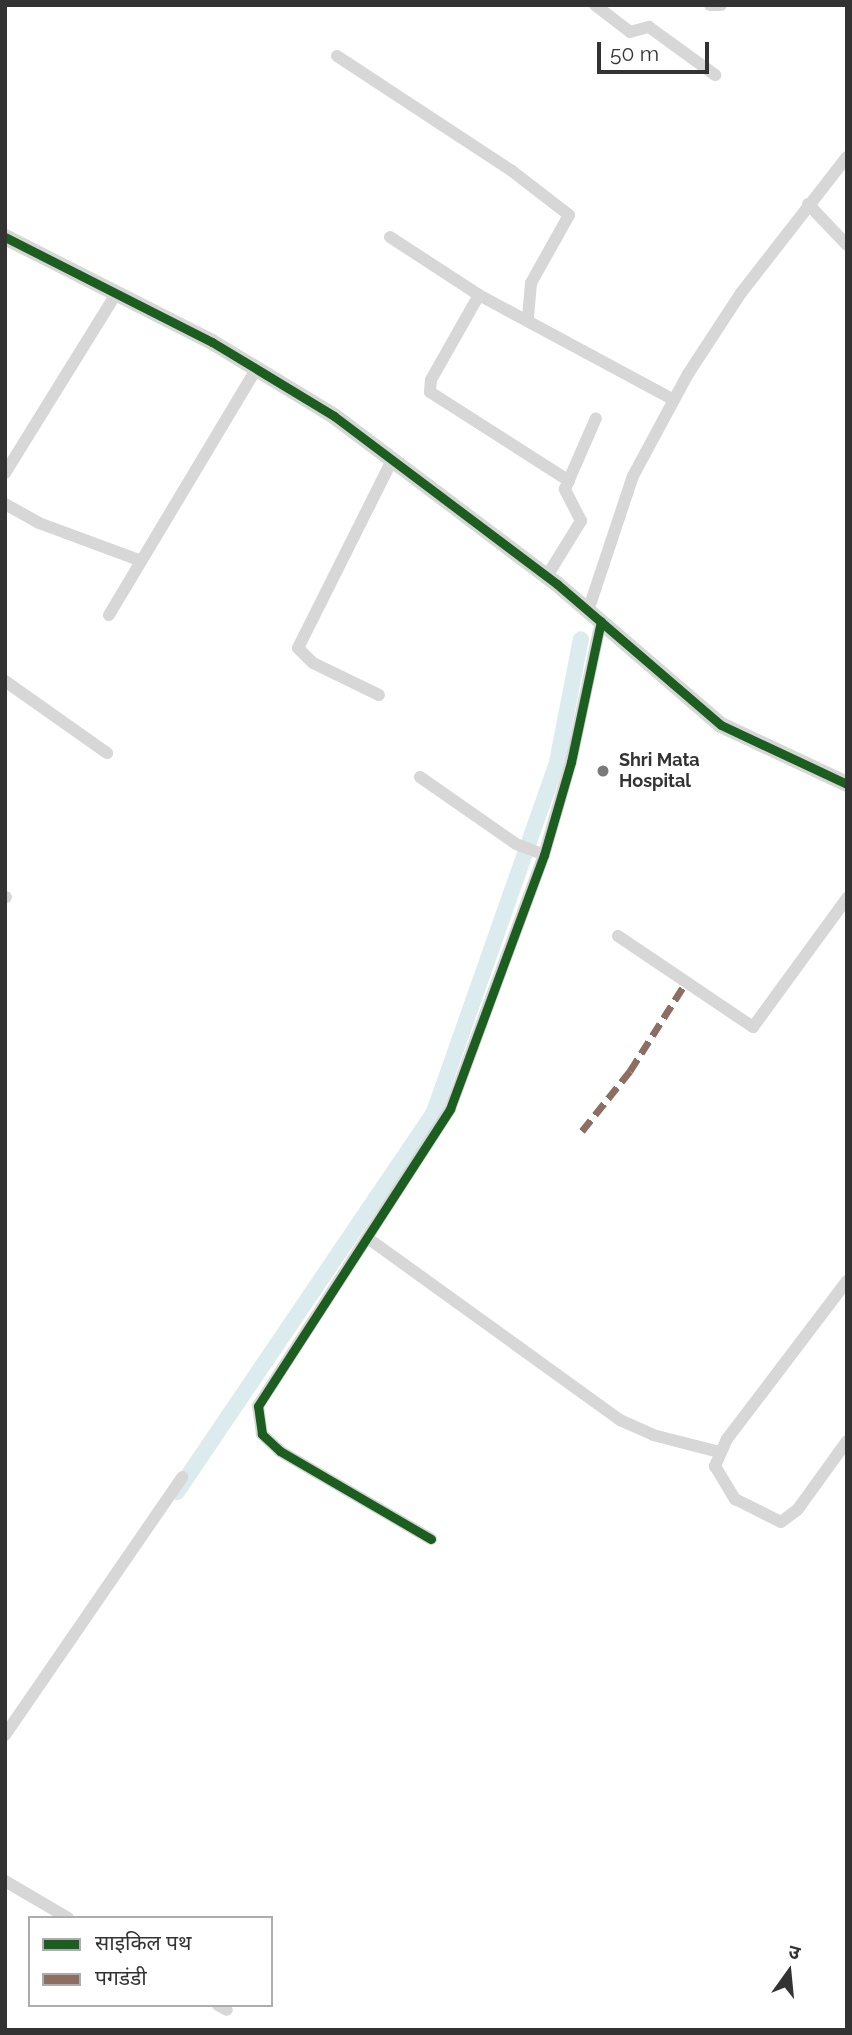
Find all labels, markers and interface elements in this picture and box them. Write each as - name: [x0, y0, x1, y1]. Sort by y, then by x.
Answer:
- scale bar: [600, 28, 712, 72]
- text: 50 m: [610, 41, 659, 66]
- place label: Shri Mata Hospital: [619, 750, 700, 792]
- marker: Shri Mata Hospital: [593, 761, 613, 781]
- legend: [28, 1916, 273, 2007]
- text: साइकिल पथ: [95, 1930, 191, 1955]
- north arrow: [754, 1937, 824, 2007]
- text: उ: [786, 1940, 803, 1964]
- text: पगडंडी: [95, 1965, 147, 1990]

